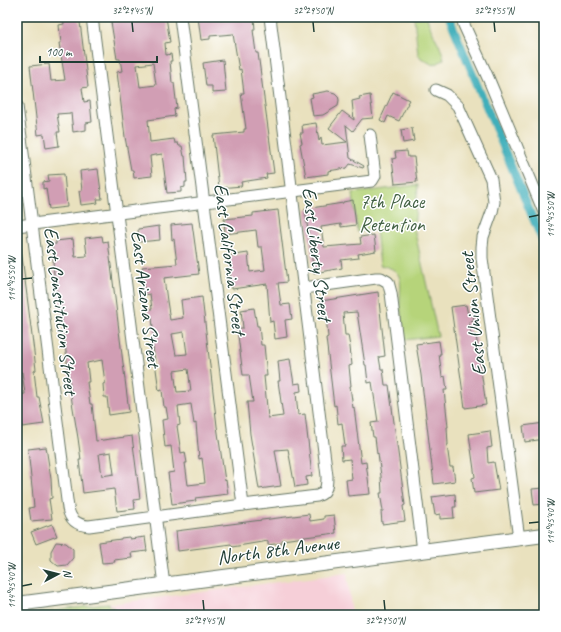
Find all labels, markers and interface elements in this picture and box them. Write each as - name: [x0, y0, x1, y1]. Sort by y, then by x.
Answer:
- text: 32°29'45"N: [112, 4, 154, 17]
- text: 32°29'50"N: [293, 4, 335, 17]
- text: 32°29'55"N: [474, 4, 516, 17]
- scale bar: [40, 38, 157, 64]
- text: 100 m: [46, 44, 73, 60]
- street label: East California Street: [208, 182, 252, 339]
- street label: East Liberty Street: [296, 186, 338, 325]
- park label: 7th Place Retention: [359, 189, 426, 237]
- text: 114°45'50"W: [544, 191, 557, 238]
- street label: East Constitution Street: [38, 226, 84, 399]
- street label: East Arizona Street: [125, 229, 167, 371]
- street label: East Union Street: [454, 249, 492, 377]
- text: 114°45'50"W: [5, 255, 18, 302]
- text: 114°45'40"W: [544, 498, 557, 545]
- street label: North 8th Avenue: [216, 530, 342, 570]
- north arrow: [38, 554, 78, 594]
- text: 114°45'40"W: [5, 562, 18, 609]
- text: N: [61, 569, 76, 579]
- text: 32°29'45"N: [184, 614, 226, 627]
- text: 32°29'50"N: [365, 614, 407, 627]

